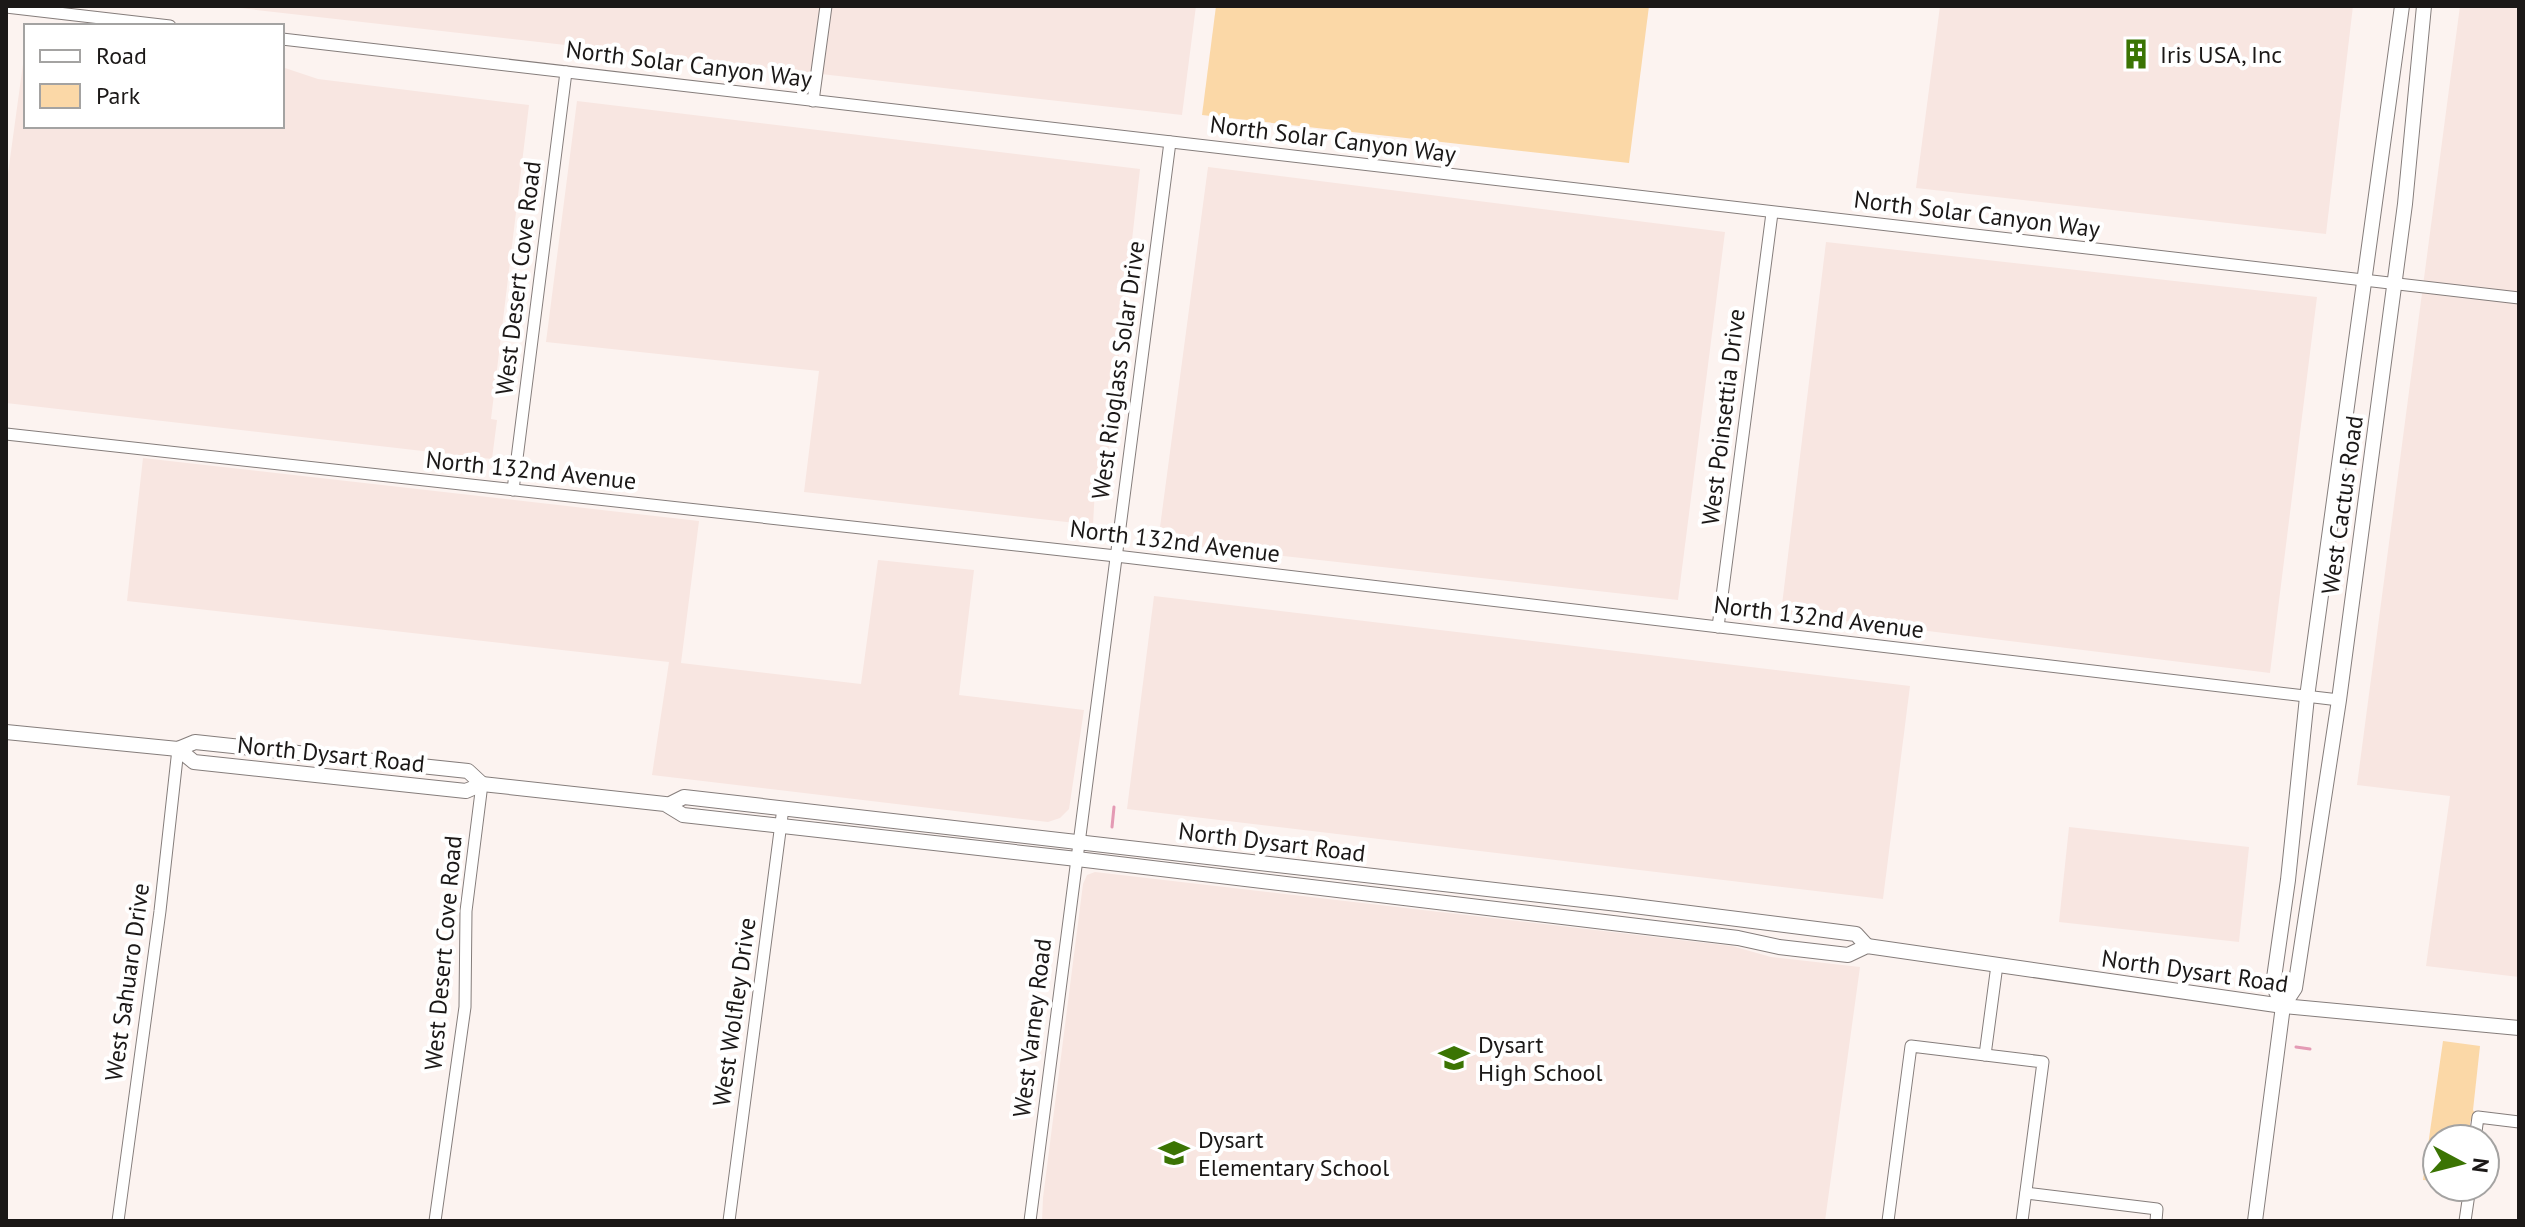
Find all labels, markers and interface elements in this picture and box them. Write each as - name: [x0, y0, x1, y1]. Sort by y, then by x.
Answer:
- legend: [24, 24, 284, 128]
- street label: North Solar Canyon Way: [564, 34, 814, 94]
- building icon: Iris USA, Inc: [2119, 37, 2153, 71]
- place label: Iris USA, Inc: [2160, 39, 2282, 70]
- text: Road: [96, 40, 147, 71]
- text: Park: [96, 80, 141, 111]
- street label: North Solar Canyon Way: [1208, 109, 1458, 169]
- street label: West Desert Cove Road: [488, 159, 548, 397]
- street label: North Solar Canyon Way: [1852, 184, 2102, 244]
- street label: West Rioglass Solar Drive: [1085, 239, 1151, 501]
- street label: West Poinsettia Drive: [1694, 307, 1752, 527]
- street label: West Cactus Road: [2314, 414, 2370, 596]
- street label: North 132nd Avenue: [424, 444, 638, 496]
- street label: North 132nd Avenue: [1068, 513, 1282, 569]
- street label: North 132nd Avenue: [1712, 589, 1926, 645]
- street label: North Dysart Road: [236, 729, 426, 779]
- street label: North Dysart Road: [1177, 815, 1367, 869]
- street label: West Desert Cove Road: [417, 834, 469, 1072]
- street label: West Sahuaro Drive: [98, 881, 156, 1083]
- street label: West Wolfley Drive: [705, 916, 763, 1108]
- street label: West Varney Road: [1006, 937, 1058, 1119]
- street label: North Dysart Road: [2100, 943, 2290, 999]
- place label: Dysart High School: [1478, 1029, 1602, 1088]
- school or university icon: Dysart High School: [1437, 1041, 1471, 1075]
- north arrow: [2421, 1123, 2501, 1203]
- place label: Dysart Elementary School: [1198, 1124, 1389, 1183]
- school or university icon: Dysart Elementary School: [1157, 1136, 1191, 1170]
- text: N: [2466, 1157, 2496, 1174]

